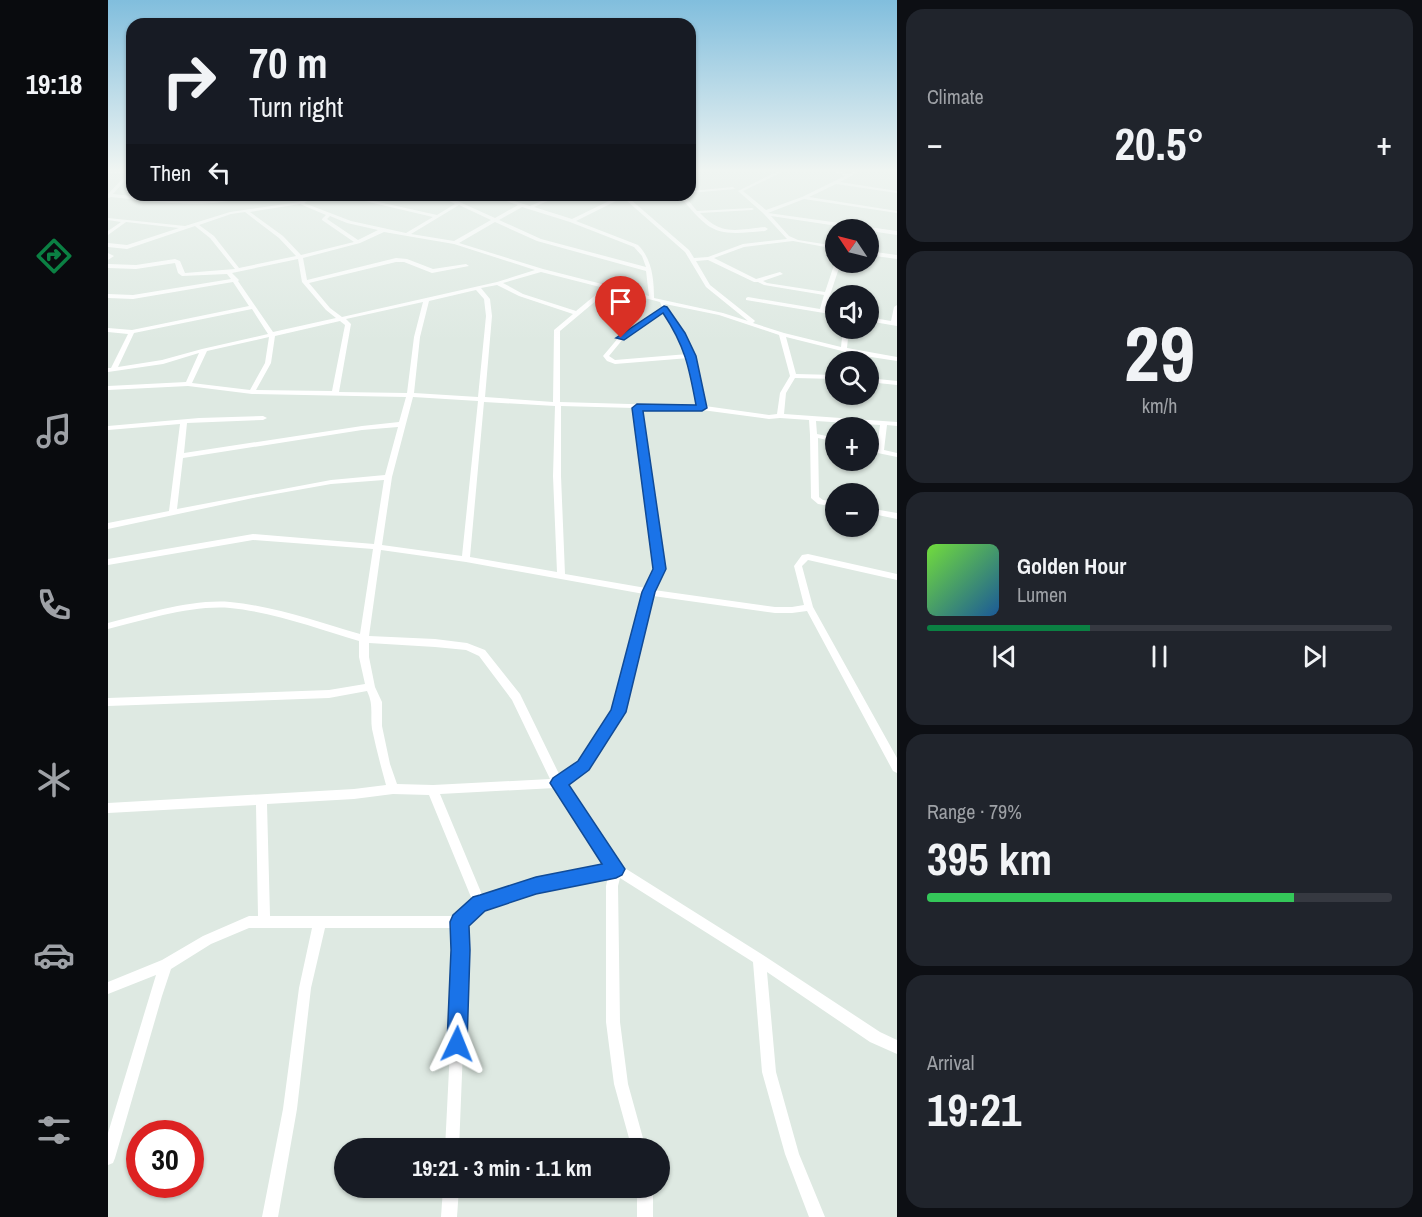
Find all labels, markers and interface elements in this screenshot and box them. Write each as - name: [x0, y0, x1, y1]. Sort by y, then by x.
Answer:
- text: 70 m: [249, 35, 328, 91]
- icon: right: [150, 42, 228, 120]
- text: 19:18: [26, 66, 82, 102]
- text: Climate: [927, 83, 984, 110]
- text: Turn right: [249, 89, 343, 125]
- text: 20.5°: [1115, 113, 1204, 174]
- text: −: [927, 121, 943, 165]
- text: +: [1376, 121, 1392, 165]
- icon: left: [203, 156, 236, 189]
- text: Then: [150, 158, 191, 188]
- north arrow: [825, 219, 879, 273]
- map controls: [825, 219, 879, 537]
- icon: directions: [33, 235, 75, 277]
- pin: [595, 276, 646, 338]
- icon: arrive: [604, 285, 637, 318]
- button: sound: [825, 285, 879, 339]
- text: 29: [1124, 300, 1195, 405]
- button: search: [825, 351, 879, 405]
- text: km/h: [1142, 392, 1177, 419]
- icon: music: [33, 410, 75, 452]
- button: +: [825, 417, 879, 471]
- button: −: [825, 483, 879, 537]
- text: Golden Hour: [1017, 551, 1126, 581]
- text: Lumen: [1017, 581, 1067, 608]
- icon: phone: [33, 584, 75, 626]
- icon: previous: [988, 640, 1021, 673]
- icon: pause: [1143, 640, 1176, 673]
- icon: next: [1298, 640, 1331, 673]
- icon: climate: [33, 759, 75, 801]
- text: Range · 79%: [927, 798, 1022, 825]
- text: 395 km: [927, 828, 1052, 889]
- icon: car: [33, 934, 75, 976]
- position arrow: [425, 1012, 489, 1076]
- text: Arrival: [927, 1049, 974, 1076]
- text: 19:21: [927, 1079, 1021, 1140]
- icon: filters: [33, 1109, 75, 1151]
- speed limit sign: 30: [126, 1120, 204, 1198]
- text: 19:21 · 3 min · 1.1 km: [412, 1153, 592, 1183]

